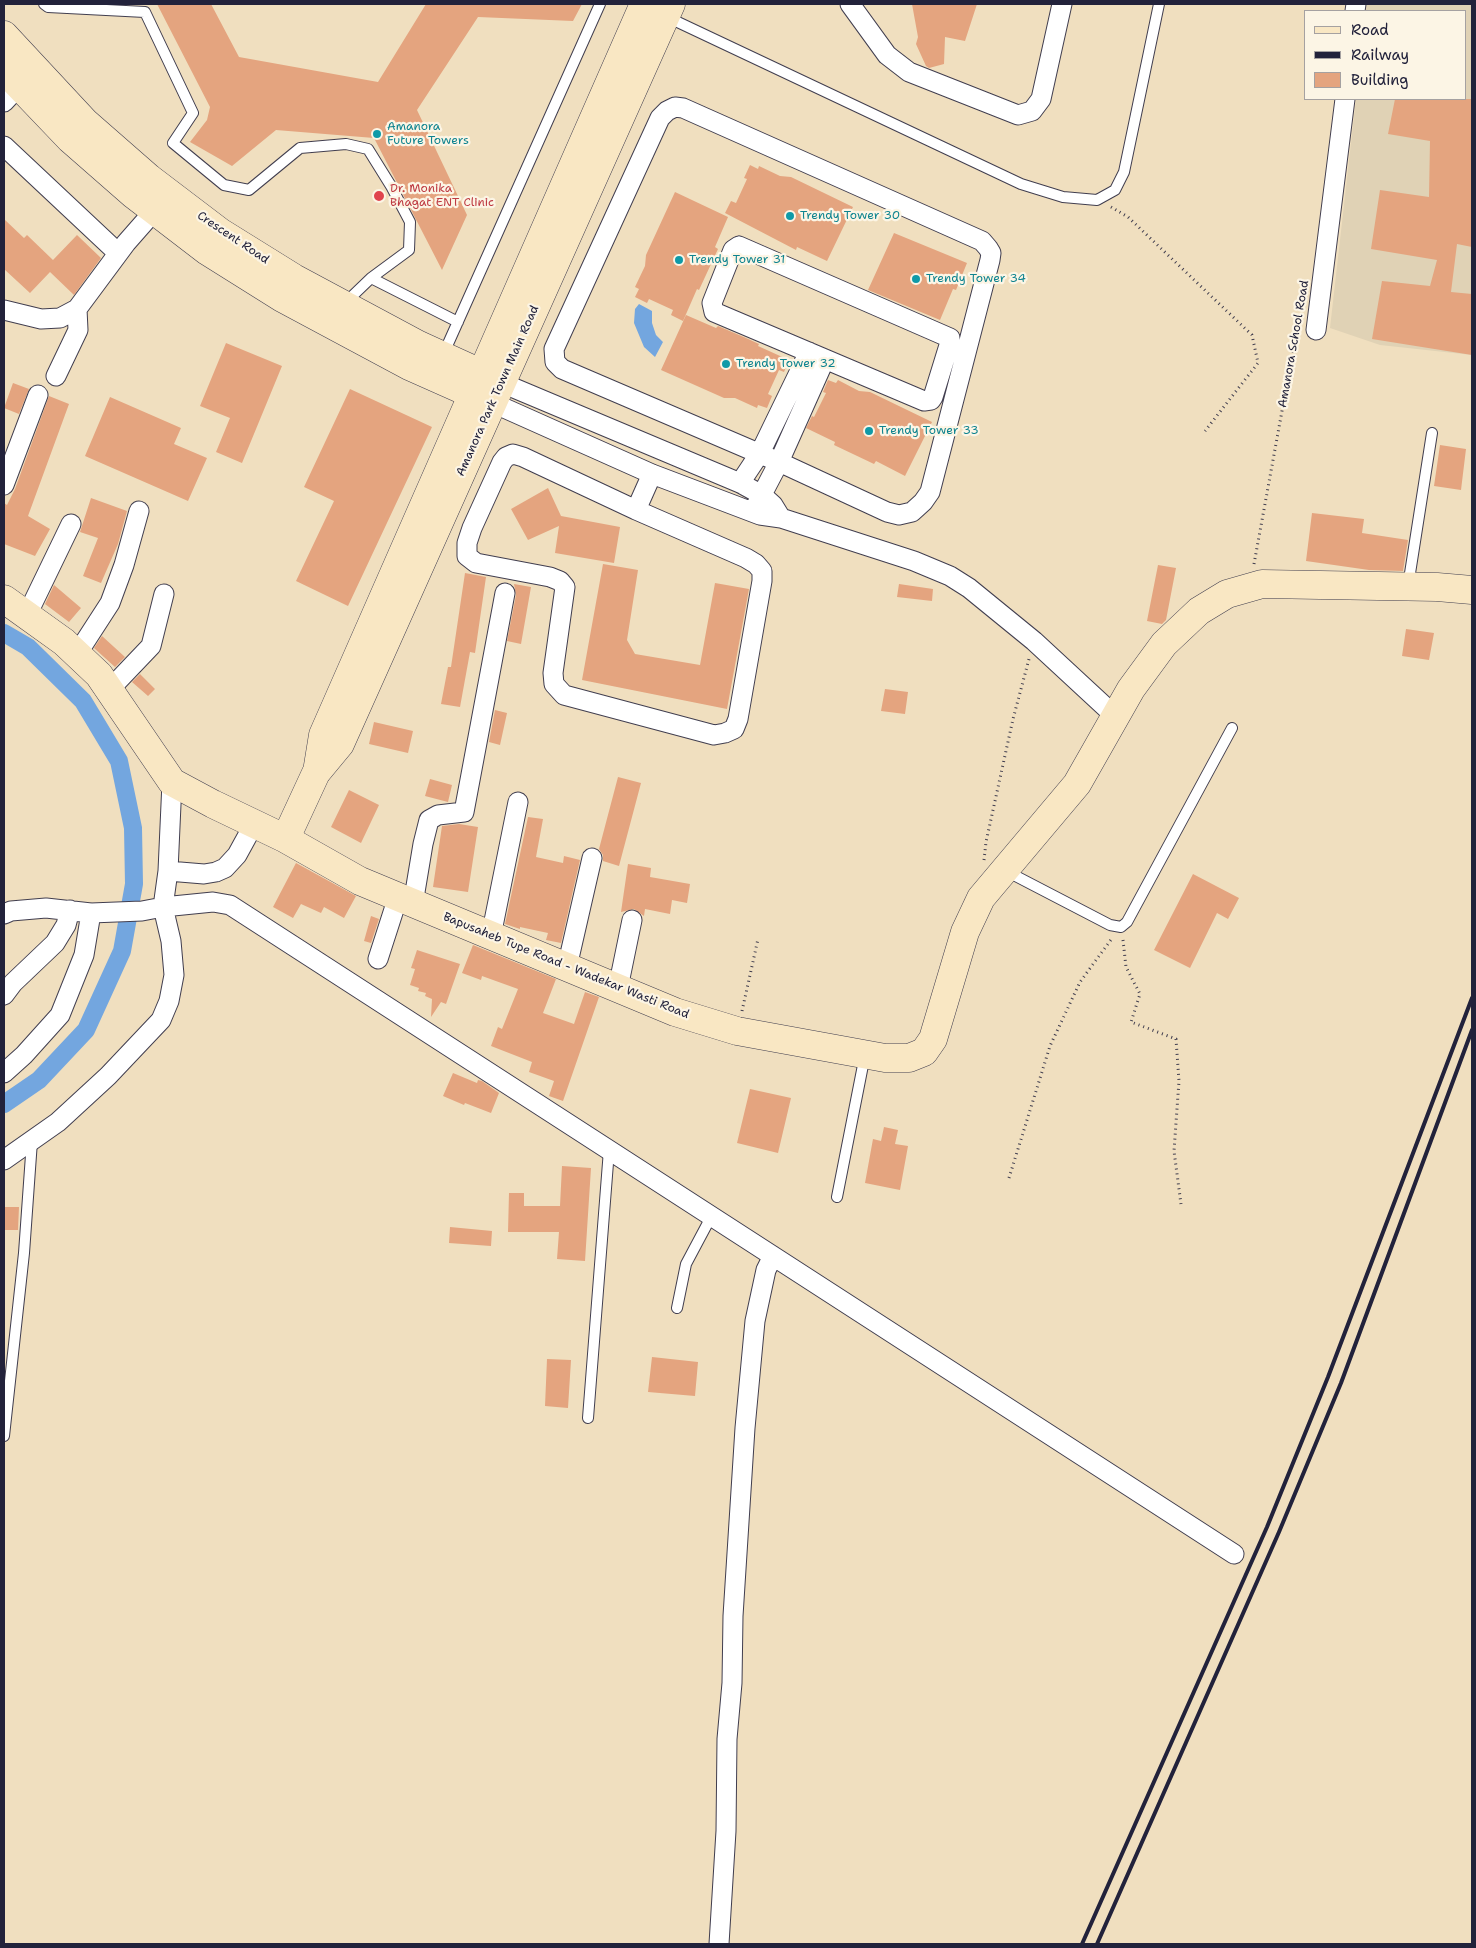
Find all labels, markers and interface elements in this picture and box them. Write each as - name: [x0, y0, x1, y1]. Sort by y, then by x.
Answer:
- legend: [1304, 10, 1466, 100]
- text: Road: [1351, 20, 1389, 40]
- text: Railway: [1351, 45, 1409, 65]
- text: Building: [1351, 70, 1408, 90]
- place label: Amanora Future Towers: [387, 120, 469, 148]
- marker: Amanora Future Towers: [371, 128, 383, 140]
- place label: Dr. Monika Bhagat ENT Clinic: [390, 182, 494, 210]
- marker: Dr. Monika Bhagat ENT Clinic: [372, 189, 386, 203]
- street label: Crescent Road: [194, 209, 272, 267]
- place label: Trendy Tower 30: [800, 209, 900, 223]
- marker: Trendy Tower 30: [784, 210, 796, 222]
- place label: Trendy Tower 31: [689, 253, 785, 267]
- marker: Trendy Tower 31: [673, 254, 685, 266]
- place label: Trendy Tower 34: [926, 272, 1026, 286]
- marker: Trendy Tower 34: [910, 273, 922, 285]
- street label: Amanora School Road: [1276, 279, 1312, 409]
- street label: Amanora Park Town Main Road: [454, 303, 542, 479]
- place label: Trendy Tower 32: [736, 357, 836, 371]
- marker: Trendy Tower 32: [720, 358, 732, 370]
- place label: Trendy Tower 33: [879, 424, 979, 438]
- marker: Trendy Tower 33: [863, 425, 875, 437]
- street label: Bapusaheb Tupe Road - Wadekar Wasti Road: [441, 910, 691, 1022]

